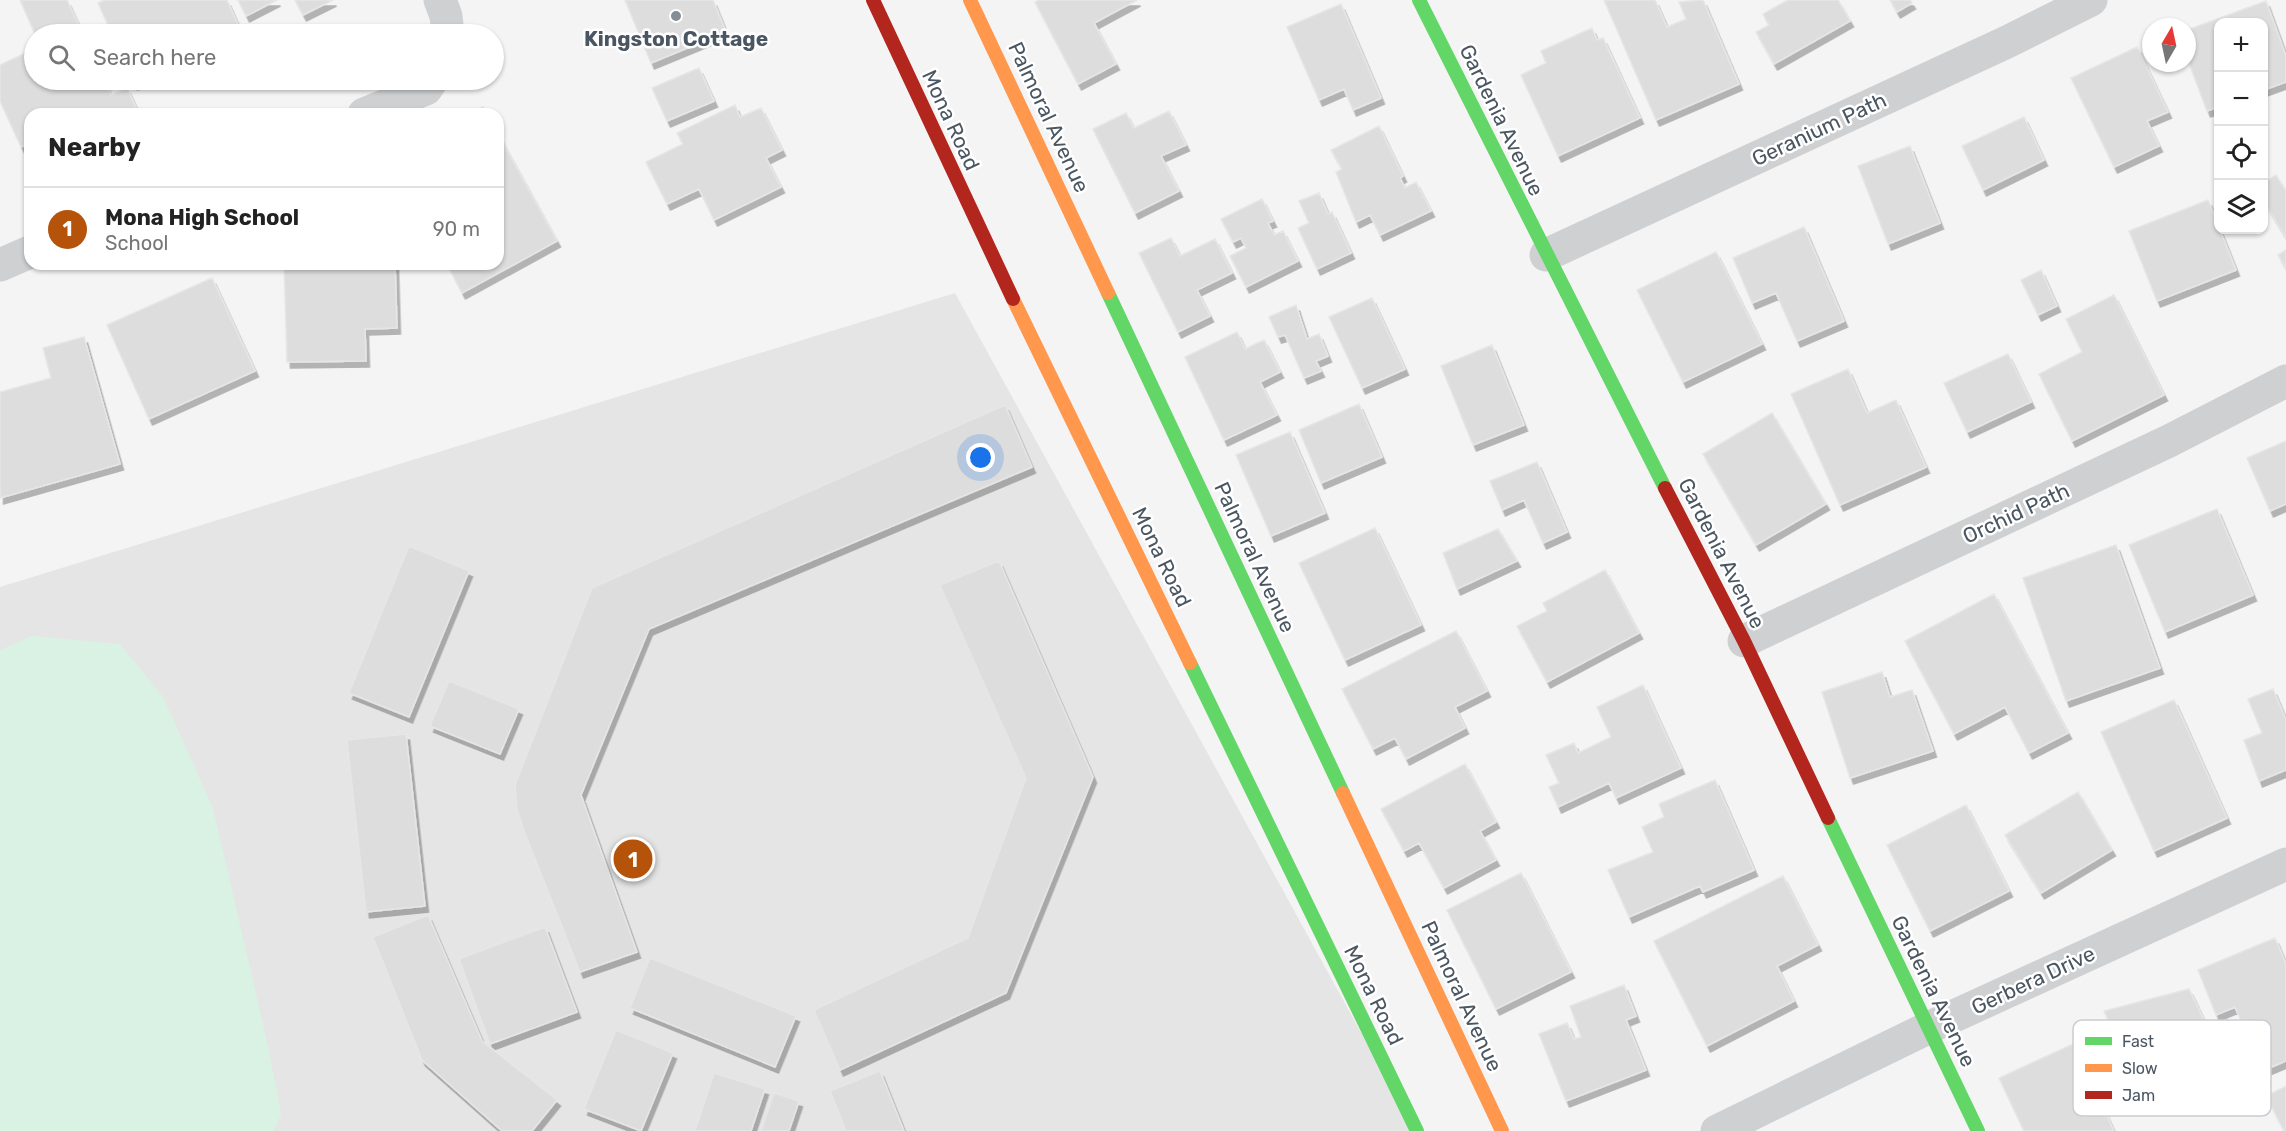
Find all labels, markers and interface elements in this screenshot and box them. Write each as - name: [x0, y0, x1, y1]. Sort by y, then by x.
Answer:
- marker: Kingston Cottage: [669, 9, 683, 23]
- north arrow: [2142, 18, 2196, 72]
- map controls: [2214, 18, 2268, 234]
- button: +: [2214, 18, 2268, 72]
- search box: [24, 24, 504, 90]
- place label: Kingston Cottage: [584, 26, 768, 51]
- street label: Palmoral Avenue: [1003, 38, 1095, 196]
- street label: Gardenia Avenue: [1455, 40, 1549, 200]
- icon: search: [45, 41, 78, 74]
- text: Search here: [93, 44, 216, 71]
- street label: Mona Road: [917, 66, 985, 174]
- button: −: [2214, 72, 2268, 126]
- street label: Geranium Path: [1748, 87, 1890, 171]
- button: locate: [2214, 126, 2268, 180]
- text: Nearby: [48, 132, 141, 163]
- button: layers: [2214, 180, 2268, 234]
- text: Mona High School: [105, 204, 299, 231]
- text: 1: [63, 217, 72, 241]
- text: 90 m: [433, 217, 480, 241]
- text: School: [105, 231, 168, 255]
- your location: [966, 443, 995, 472]
- street label: Gardenia Avenue: [1673, 474, 1771, 632]
- street label: Orchid Path: [1959, 477, 2073, 549]
- street label: Palmoral Avenue: [1209, 478, 1301, 636]
- street label: Mona Road: [1127, 503, 1197, 611]
- pin: 1: [614, 836, 652, 882]
- street label: Gardenia Avenue: [1887, 911, 1981, 1071]
- street label: Palmoral Avenue: [1416, 917, 1508, 1075]
- street label: Gerbera Drive: [1967, 940, 2099, 1020]
- street label: Mona Road: [1339, 941, 1409, 1049]
- legend: [2073, 1020, 2271, 1116]
- text: Fast: [2122, 1032, 2154, 1051]
- text: Slow: [2122, 1059, 2158, 1078]
- text: Jam: [2122, 1086, 2155, 1105]

